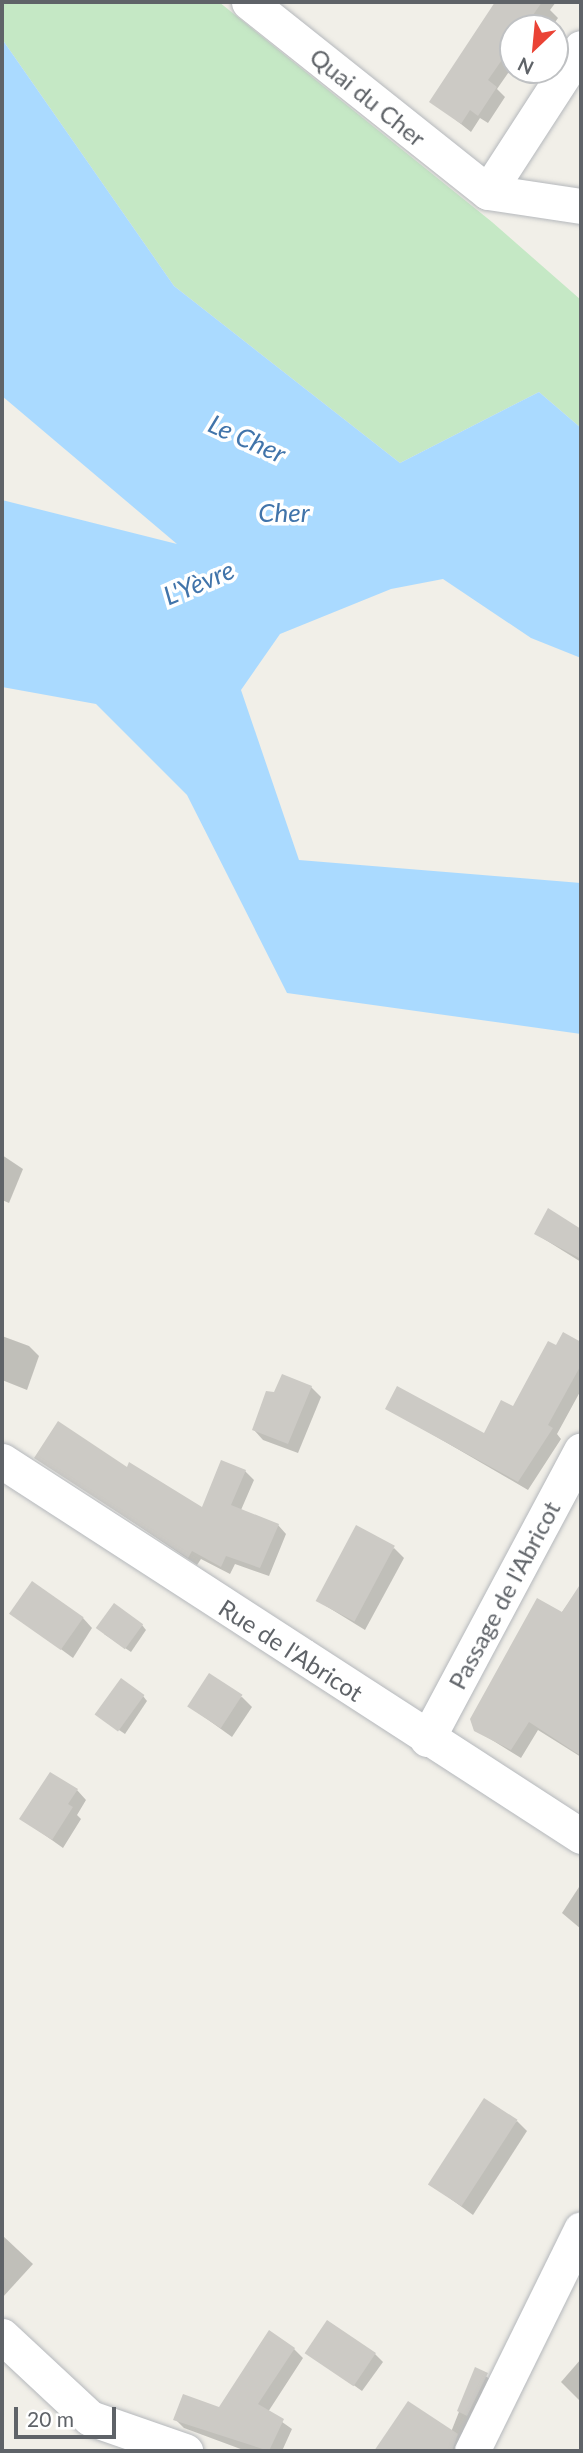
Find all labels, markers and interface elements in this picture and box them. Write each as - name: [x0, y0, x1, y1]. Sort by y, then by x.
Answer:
- north arrow: [499, 14, 569, 84]
- street label: Quai du Cher: [305, 42, 431, 152]
- text: N: [514, 53, 537, 80]
- water label: Le Cher: [204, 408, 290, 470]
- water label: Cher: [258, 497, 310, 529]
- water label: L'Yèvre: [159, 554, 239, 612]
- street label: Passage de l'Abricot: [442, 1496, 566, 1694]
- street label: Rue de l'Abricot: [214, 1593, 368, 1707]
- scale bar: [18, 2394, 119, 2438]
- text: 20 m: [27, 2406, 74, 2431]

